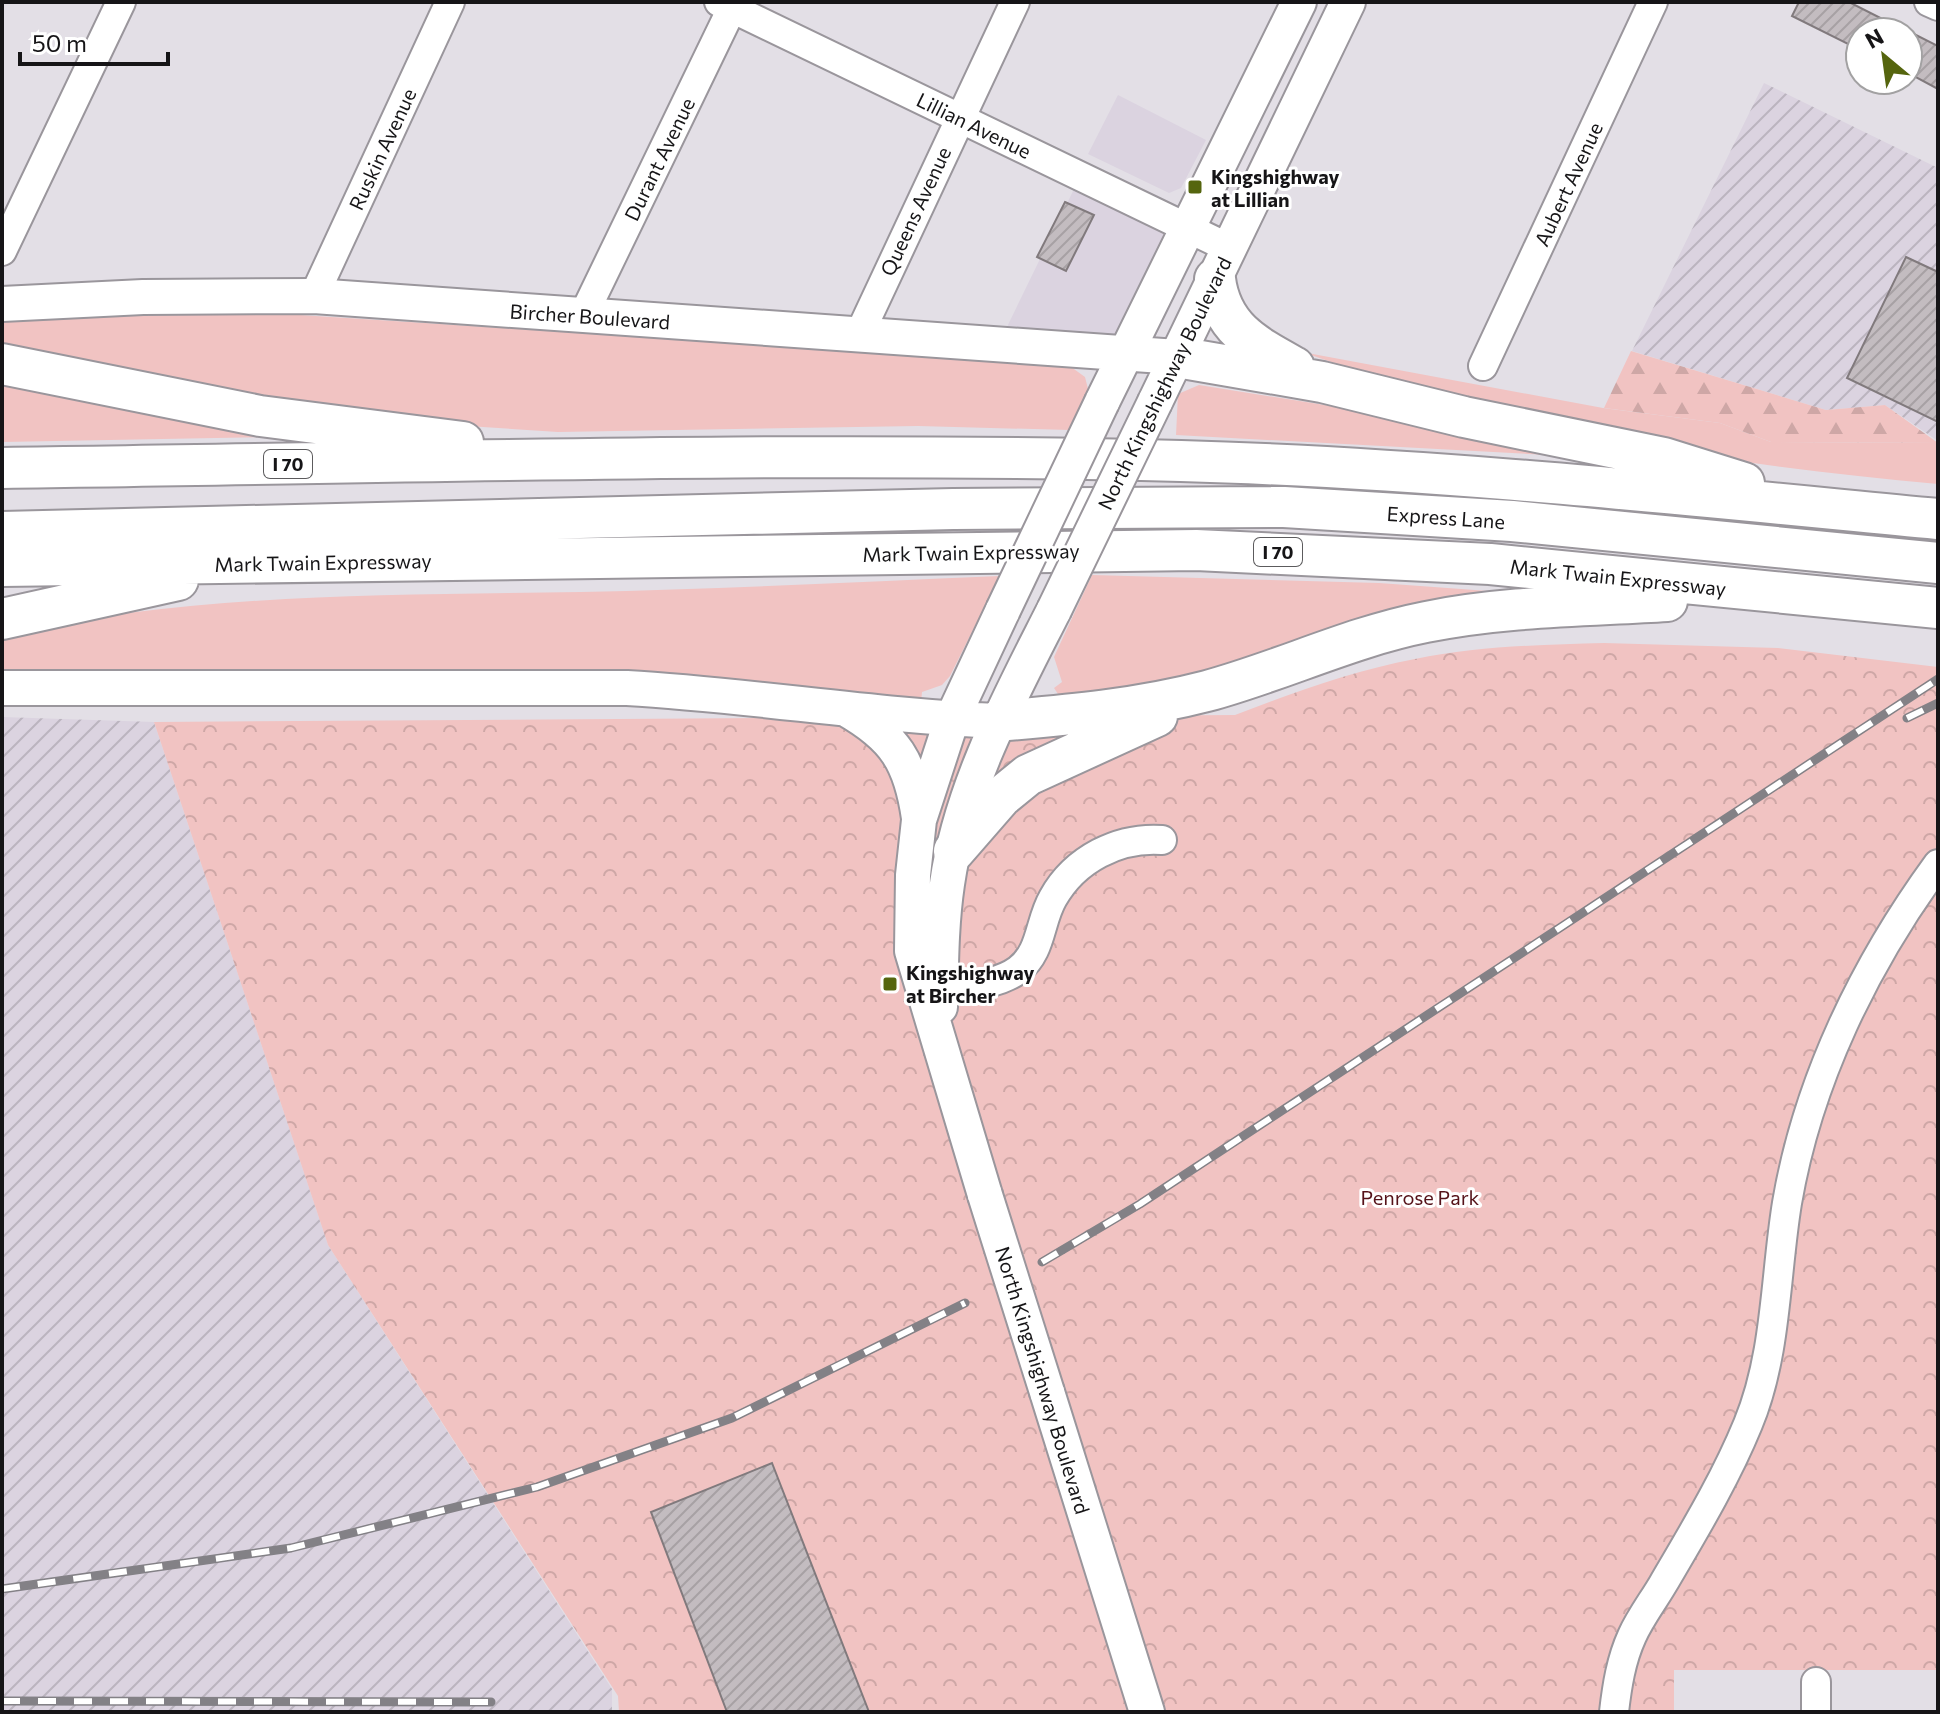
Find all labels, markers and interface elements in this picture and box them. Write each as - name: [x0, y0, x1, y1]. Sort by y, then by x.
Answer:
- scale bar: [20, 16, 168, 66]
- north arrow: [1844, 16, 1924, 96]
- text: N: [1860, 22, 1888, 54]
- text: 50 m: [32, 28, 87, 57]
- street label: Ruskin Avenue: [343, 84, 421, 214]
- street label: Lillian Avenue: [913, 87, 1035, 163]
- street label: Durant Avenue: [619, 93, 699, 225]
- street label: Aubert Avenue: [1529, 118, 1607, 250]
- street label: Queens Avenue: [875, 143, 955, 279]
- place label: Kingshighway at Lillian: [1211, 164, 1340, 211]
- marker: Kingshighway at Lillian: [1186, 178, 1204, 196]
- street label: North Kingshighway Boulevard: [1092, 253, 1236, 513]
- street label: Bircher Boulevard: [509, 298, 671, 334]
- road number: I 70: [264, 450, 312, 478]
- street label: Express Lane: [1386, 501, 1506, 533]
- street label: Mark Twain Expressway: [862, 538, 1080, 566]
- road number: I 70: [1254, 538, 1302, 566]
- street label: Mark Twain Expressway: [214, 548, 432, 576]
- street label: Mark Twain Expressway: [1509, 554, 1727, 600]
- place label: Kingshighway at Bircher: [906, 960, 1035, 1007]
- marker: Kingshighway at Bircher: [881, 975, 899, 993]
- park label: Penrose Park: [1361, 1185, 1480, 1209]
- street label: North Kingshighway Boulevard: [991, 1243, 1095, 1517]

